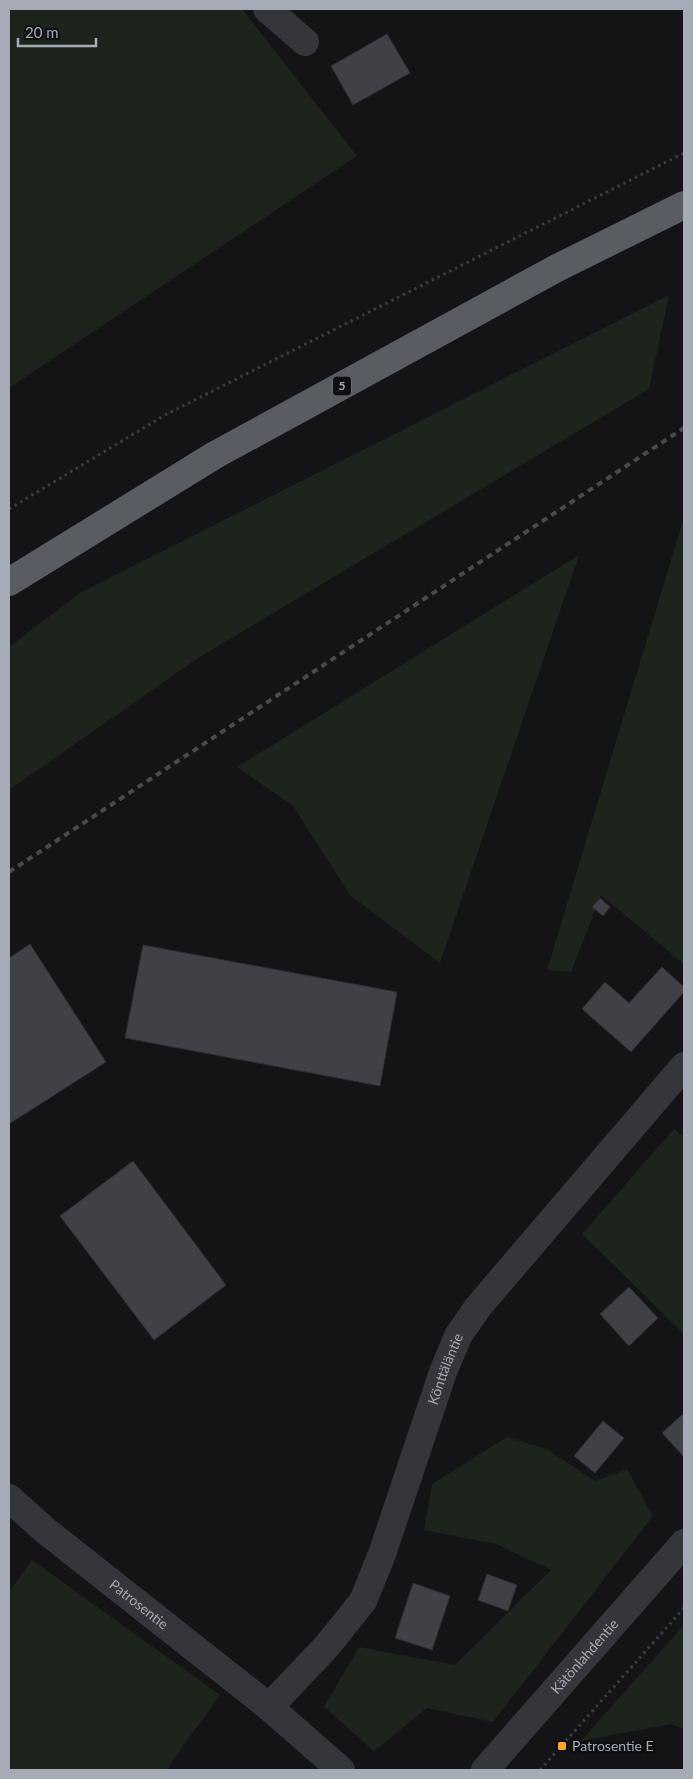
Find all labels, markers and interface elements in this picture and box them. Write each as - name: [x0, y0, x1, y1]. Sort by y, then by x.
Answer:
- scale bar: [18, 15, 95, 47]
- text: 20 m: [25, 23, 59, 41]
- road number: 5: [333, 376, 351, 396]
- street label: Könttäläntie: [424, 1331, 466, 1407]
- street label: Patrosentie: [106, 1576, 172, 1632]
- street label: Kätönlahdentie: [547, 1615, 622, 1697]
- place label: Patrosentie E: [572, 1737, 654, 1754]
- marker: Patrosentie E: [556, 1740, 568, 1752]

